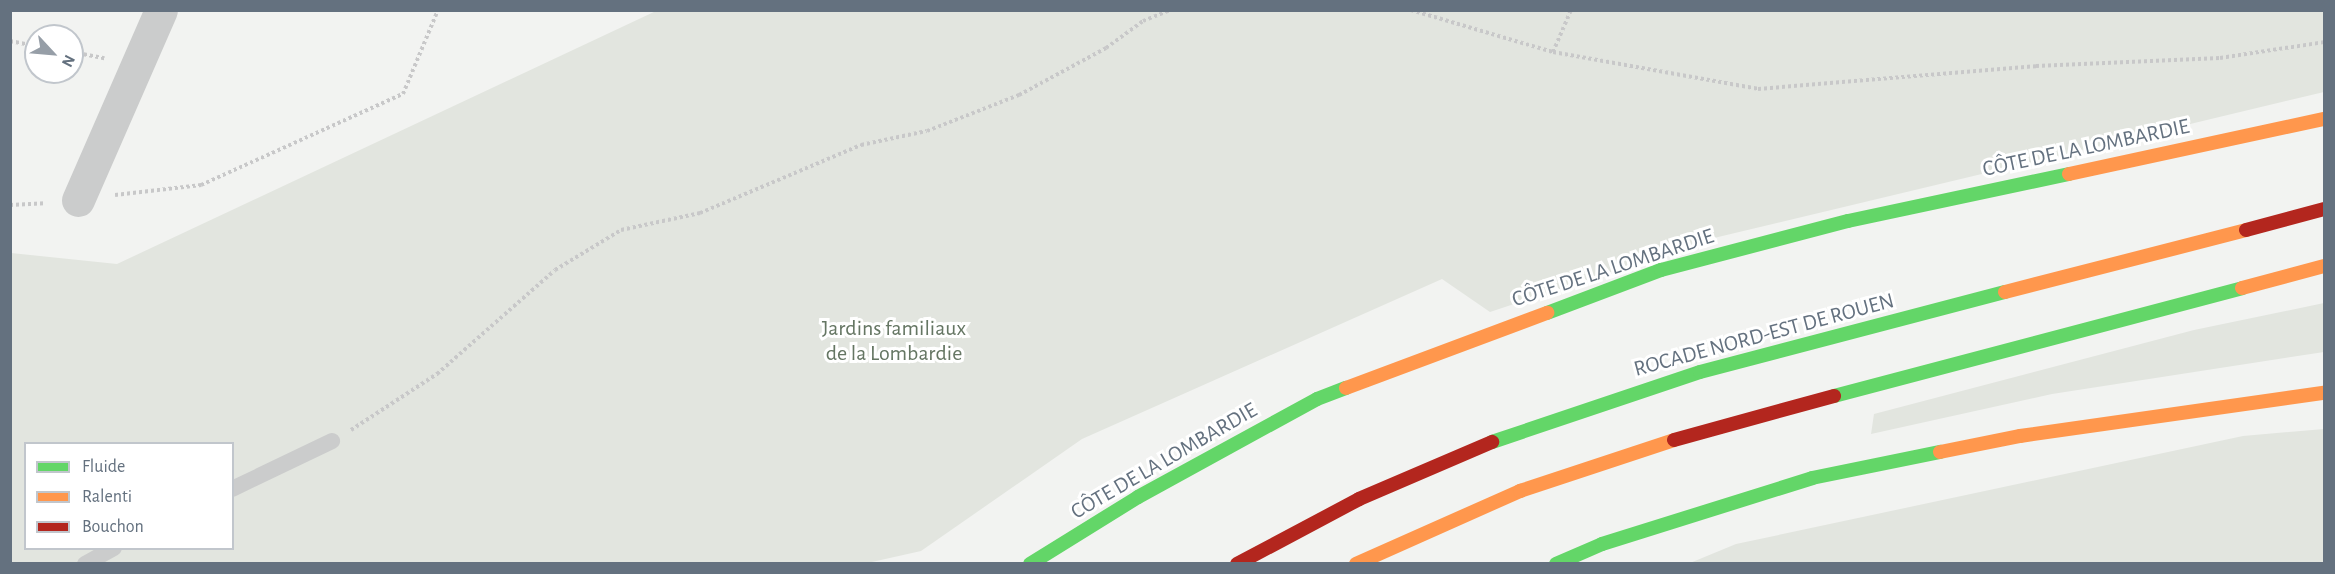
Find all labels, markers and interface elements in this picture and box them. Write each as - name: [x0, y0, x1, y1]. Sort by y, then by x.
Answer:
- north arrow: [24, 24, 84, 84]
- text: N: [59, 53, 78, 70]
- street label: CÔTE DE LA LOMBARDIE: [1980, 113, 2192, 183]
- street label: CÔTE DE LA LOMBARDIE: [1509, 223, 1717, 313]
- street label: ROCADE NORD-EST DE ROUEN: [1631, 287, 1897, 383]
- park label: Jardins familiaux de la Lombardie: [822, 315, 966, 366]
- street label: CÔTE DE LA LOMBARDIE: [1066, 397, 1262, 525]
- legend: [24, 442, 234, 550]
- text: Fluide: [82, 458, 125, 476]
- text: Ralenti: [82, 488, 132, 506]
- text: Bouchon: [82, 518, 144, 536]

